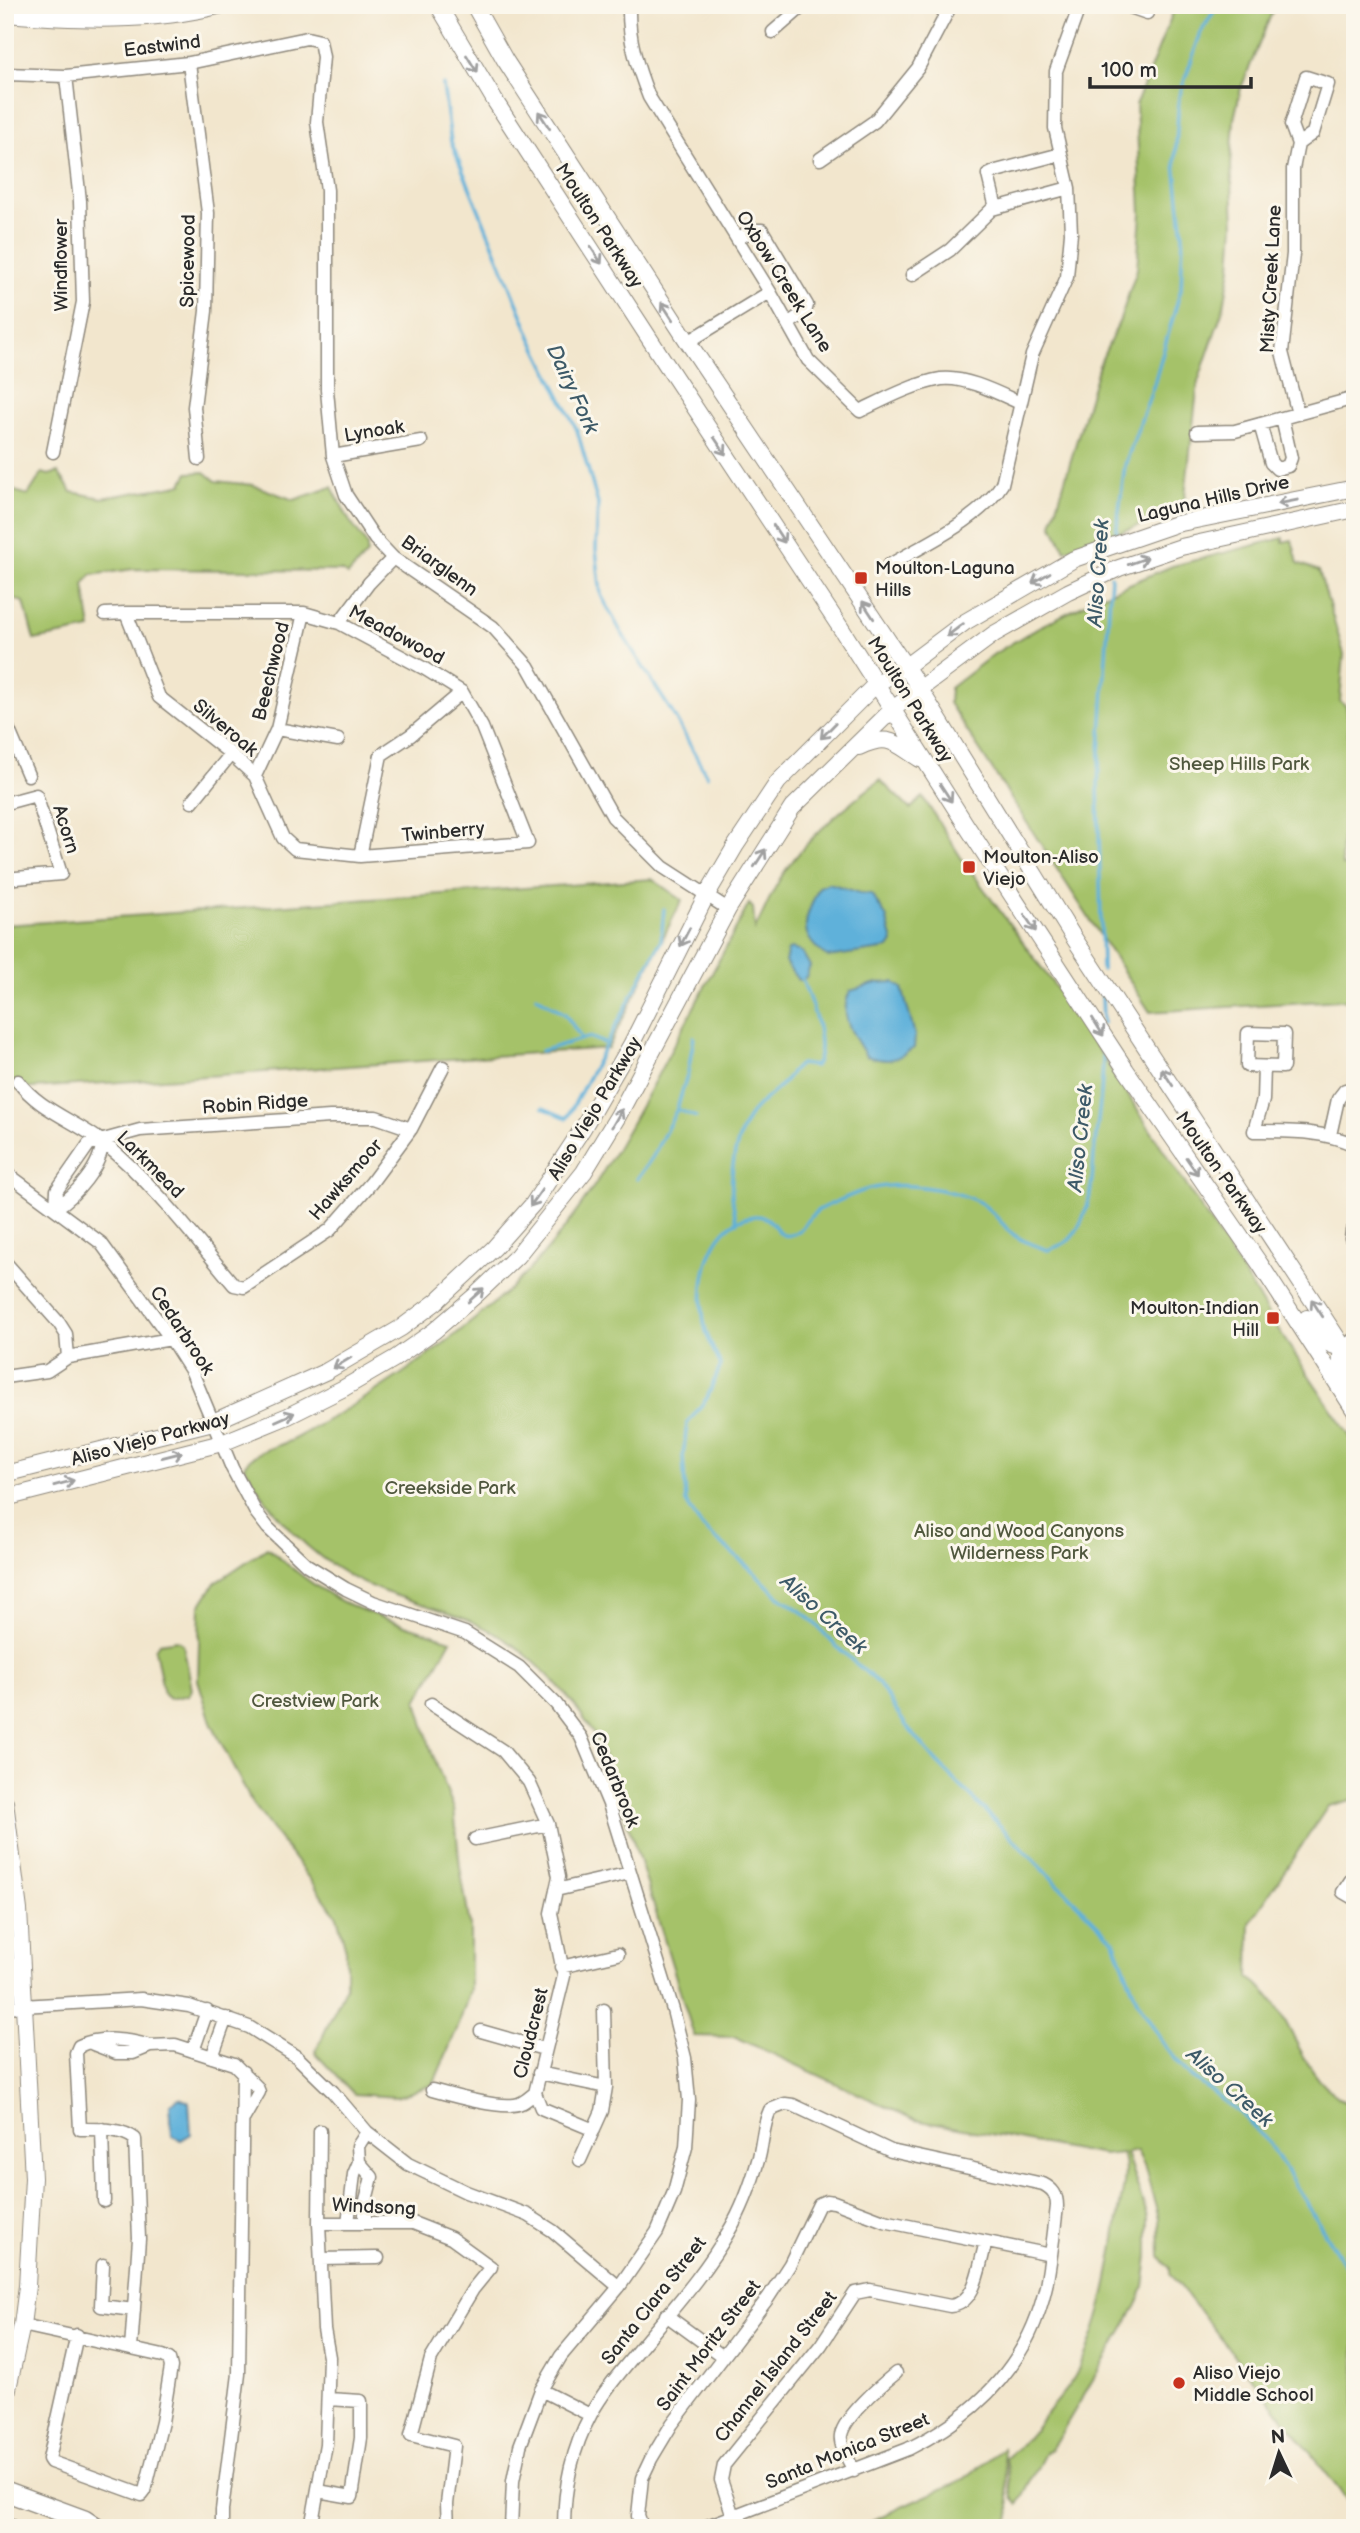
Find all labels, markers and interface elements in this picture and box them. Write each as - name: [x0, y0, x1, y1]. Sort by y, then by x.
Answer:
- street label: Eastwind: [122, 30, 202, 63]
- scale bar: [1090, 46, 1252, 90]
- one-way arrow: [466, 54, 480, 74]
- text: 100 m: [1101, 58, 1157, 83]
- one-way arrow: [536, 110, 550, 130]
- street label: Moulton Parkway: [550, 159, 648, 293]
- street label: Misty Creek Lane: [1256, 204, 1287, 354]
- street label: Oxbow Creek Lane: [731, 207, 837, 357]
- street label: Spicewood: [176, 214, 201, 308]
- street label: Windflower: [50, 217, 73, 311]
- one-way arrow: [589, 245, 603, 265]
- one-way arrow: [660, 301, 674, 321]
- water label: Dairy Fork: [541, 340, 604, 439]
- street label: Lynoak: [343, 415, 406, 448]
- one-way arrow: [713, 435, 727, 455]
- street label: Laguna Hills Drive: [1135, 471, 1292, 528]
- one-way arrow: [1277, 495, 1300, 509]
- water label: Aliso Creek: [1082, 518, 1115, 629]
- one-way arrow: [772, 523, 786, 543]
- street label: Briarglenn: [396, 531, 482, 602]
- one-way arrow: [1126, 554, 1148, 567]
- place label: Moulton-Laguna Hills: [875, 557, 1015, 602]
- marker: Moulton-Laguna Hills: [853, 570, 869, 586]
- one-way arrow: [1031, 571, 1051, 585]
- one-way arrow: [861, 600, 875, 620]
- street label: Meadowood: [345, 601, 448, 670]
- street label: Beechwood: [248, 620, 295, 723]
- one-way arrow: [946, 622, 965, 637]
- street label: Moulton Parkway: [862, 633, 958, 767]
- street label: Silveroak: [188, 694, 263, 762]
- one-way arrow: [819, 723, 836, 740]
- park label: Sheep Hills Park: [1169, 753, 1310, 776]
- one-way arrow: [939, 783, 953, 803]
- street label: Acorn: [47, 802, 84, 857]
- street label: Twinberry: [401, 817, 486, 848]
- place label: Moulton-Aliso Viejo: [983, 846, 1099, 891]
- one-way arrow: [752, 849, 767, 868]
- marker: Moulton-Aliso Viejo: [961, 859, 977, 875]
- one-way arrow: [1023, 913, 1038, 932]
- one-way arrow: [678, 926, 692, 947]
- one-way arrow: [1092, 1017, 1106, 1037]
- street label: Aliso Viejo Parkway: [543, 1033, 647, 1185]
- one-way arrow: [1159, 1067, 1173, 1087]
- water label: Aliso Creek: [1062, 1082, 1099, 1194]
- street label: Robin Ridge: [201, 1089, 309, 1120]
- street label: Moulton Parkway: [1170, 1107, 1272, 1239]
- one-way arrow: [610, 1108, 624, 1128]
- street label: Larkmead: [111, 1127, 188, 1204]
- street label: Hawksmoor: [305, 1134, 388, 1225]
- one-way arrow: [1185, 1156, 1199, 1176]
- one-way arrow: [529, 1188, 543, 1207]
- street label: Cedarbrook: [144, 1282, 219, 1380]
- one-way arrow: [467, 1287, 485, 1303]
- place label: Moulton-Indian Hill: [1130, 1297, 1259, 1342]
- one-way arrow: [1310, 1299, 1324, 1319]
- marker: Moulton-Indian Hill: [1265, 1310, 1281, 1326]
- one-way arrow: [332, 1356, 352, 1370]
- street label: Aliso Viejo Parkway: [69, 1407, 232, 1472]
- one-way arrow: [274, 1410, 295, 1423]
- one-way arrow: [160, 1448, 183, 1461]
- one-way arrow: [52, 1476, 75, 1489]
- park label: Creekside Park: [384, 1477, 516, 1500]
- park label: Aliso and Wood Canyons Wilderness Park: [914, 1520, 1124, 1565]
- water label: Aliso Creek: [774, 1568, 873, 1660]
- park label: Crestview Park: [251, 1690, 379, 1713]
- street label: Cedarbrook: [585, 1728, 645, 1831]
- street label: Cloudcrest: [509, 1985, 554, 2081]
- water label: Aliso Creek: [1180, 2041, 1279, 2133]
- street label: Windsong: [331, 2194, 417, 2221]
- street label: Santa Clara Street: [597, 2232, 712, 2370]
- street label: Saint Moritz Street: [652, 2275, 766, 2416]
- street label: Channel Island Street: [710, 2287, 842, 2447]
- place label: Aliso Viejo Middle School: [1193, 2362, 1314, 2407]
- marker: Aliso Viejo Middle School: [1171, 2375, 1187, 2391]
- street label: Santa Monica Street: [762, 2408, 933, 2495]
- north arrow: [1244, 2418, 1314, 2488]
- text: N: [1270, 2426, 1286, 2450]

